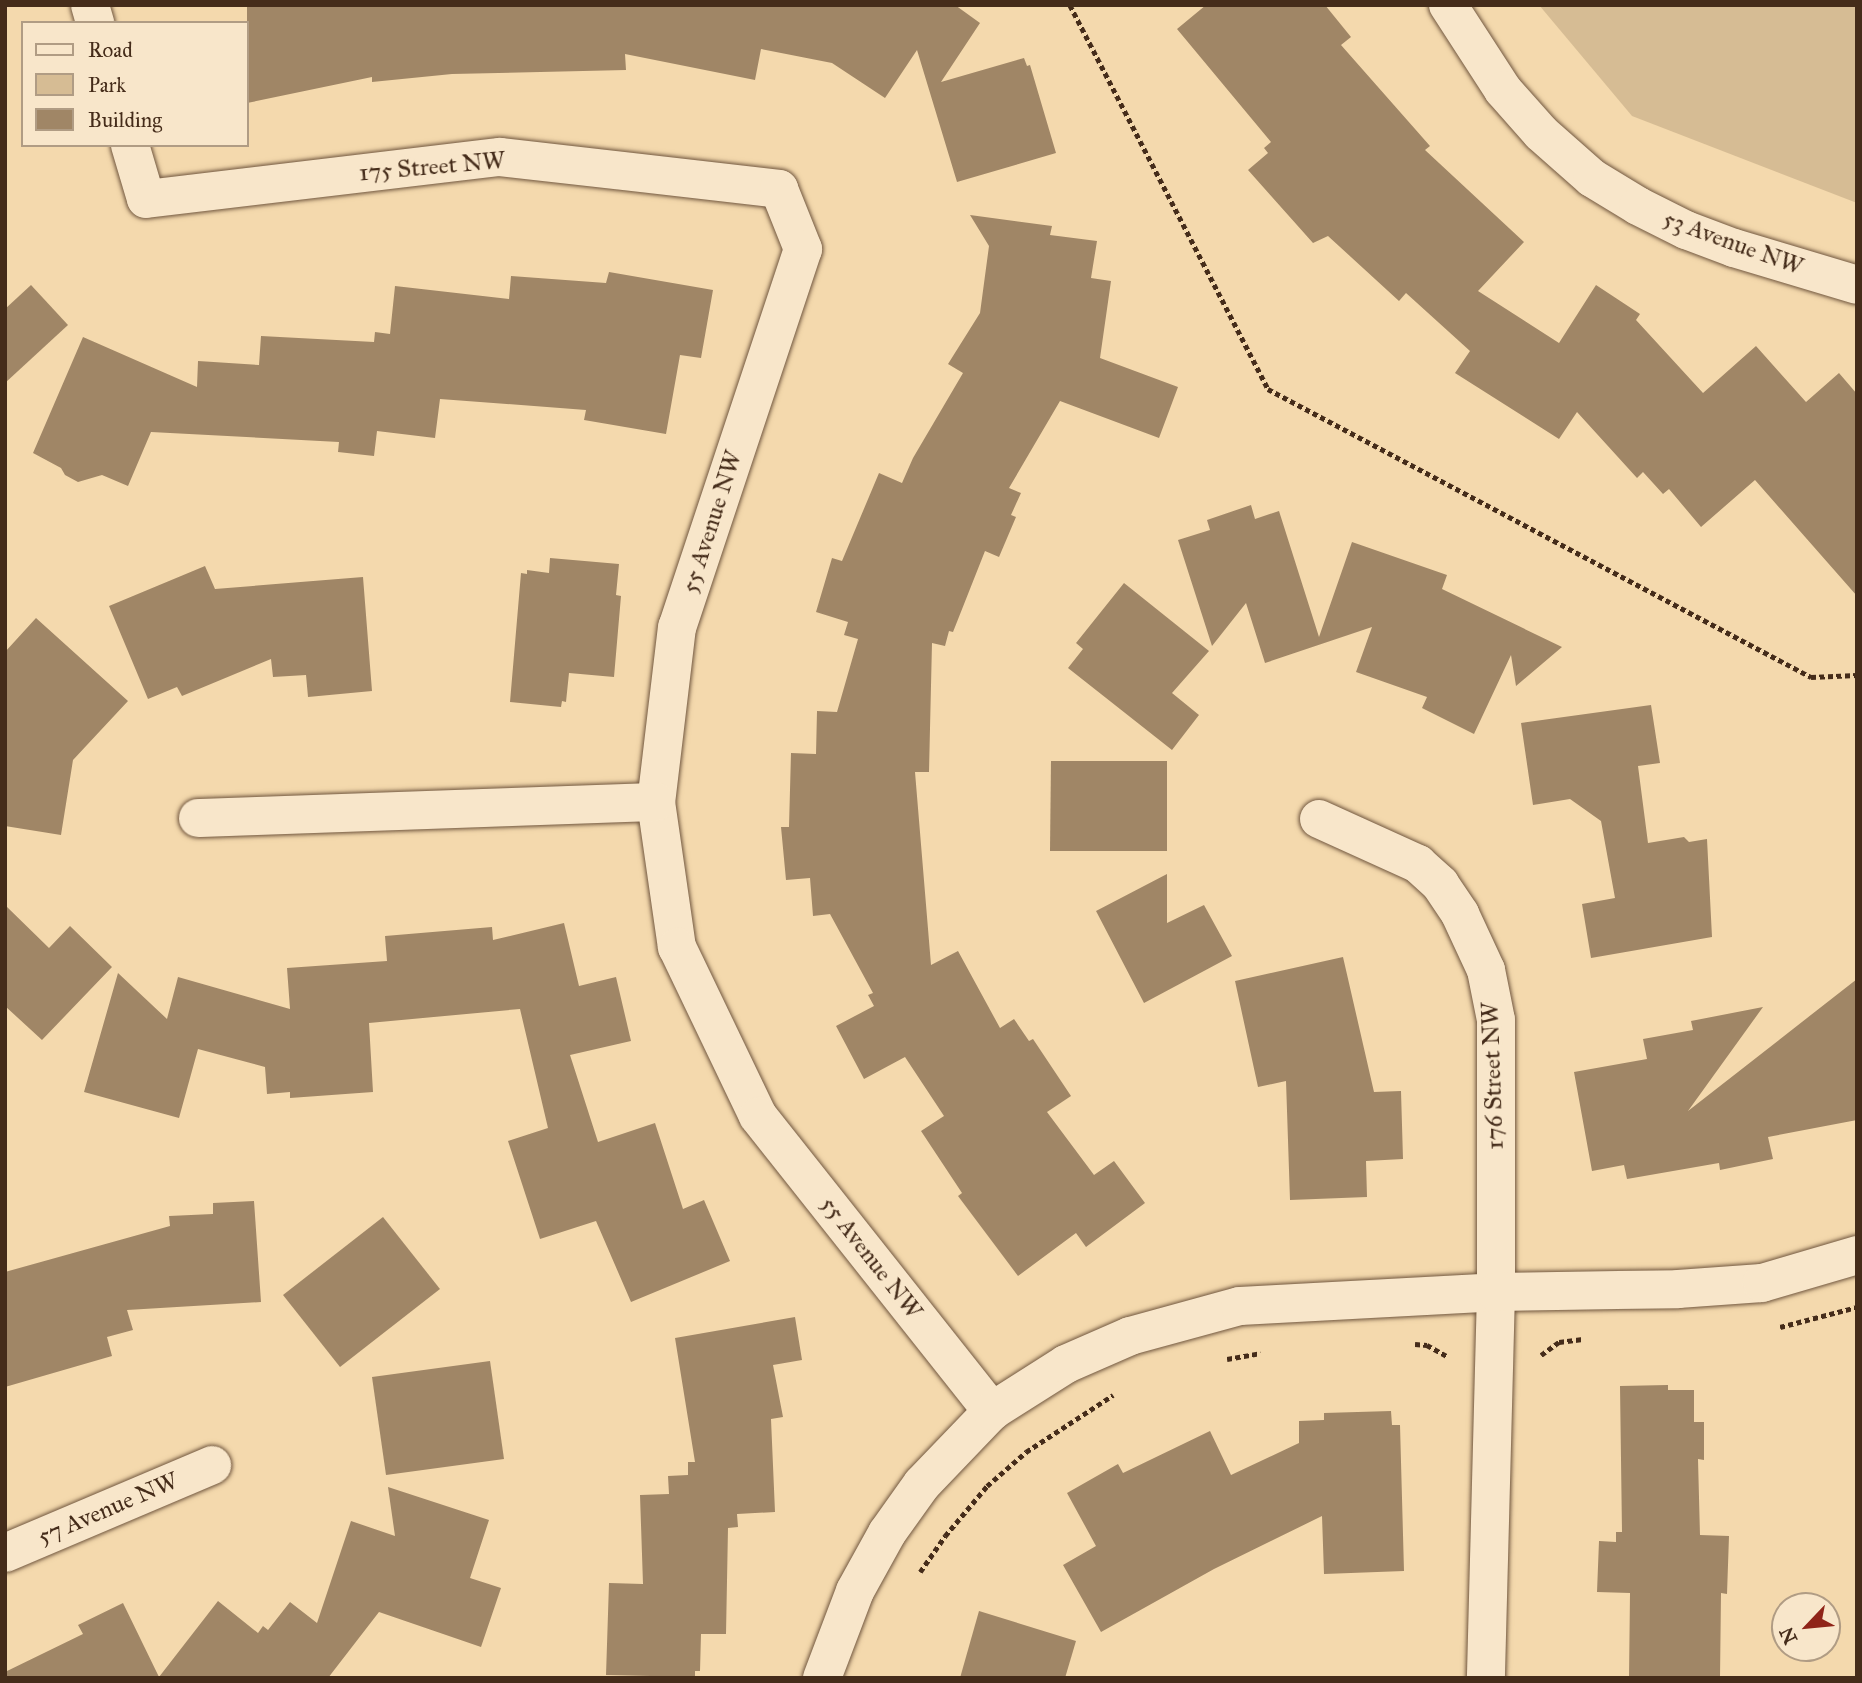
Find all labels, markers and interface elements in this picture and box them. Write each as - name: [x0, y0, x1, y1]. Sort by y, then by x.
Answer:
- legend: [21, 21, 248, 147]
- text: Road: [88, 37, 133, 63]
- text: Park: [88, 72, 126, 98]
- text: Building: [88, 107, 162, 133]
- street label: 175 Street NW: [358, 146, 506, 188]
- street label: 53 Avenue NW: [1659, 204, 1807, 282]
- street label: 55 Avenue NW: [675, 447, 749, 597]
- street label: 176 Street NW: [1476, 1002, 1510, 1150]
- street label: 55 Avenue NW: [814, 1191, 928, 1325]
- street label: 57 Avenue NW: [34, 1467, 182, 1551]
- north arrow: [1771, 1592, 1841, 1662]
- text: N: [1775, 1623, 1802, 1648]

